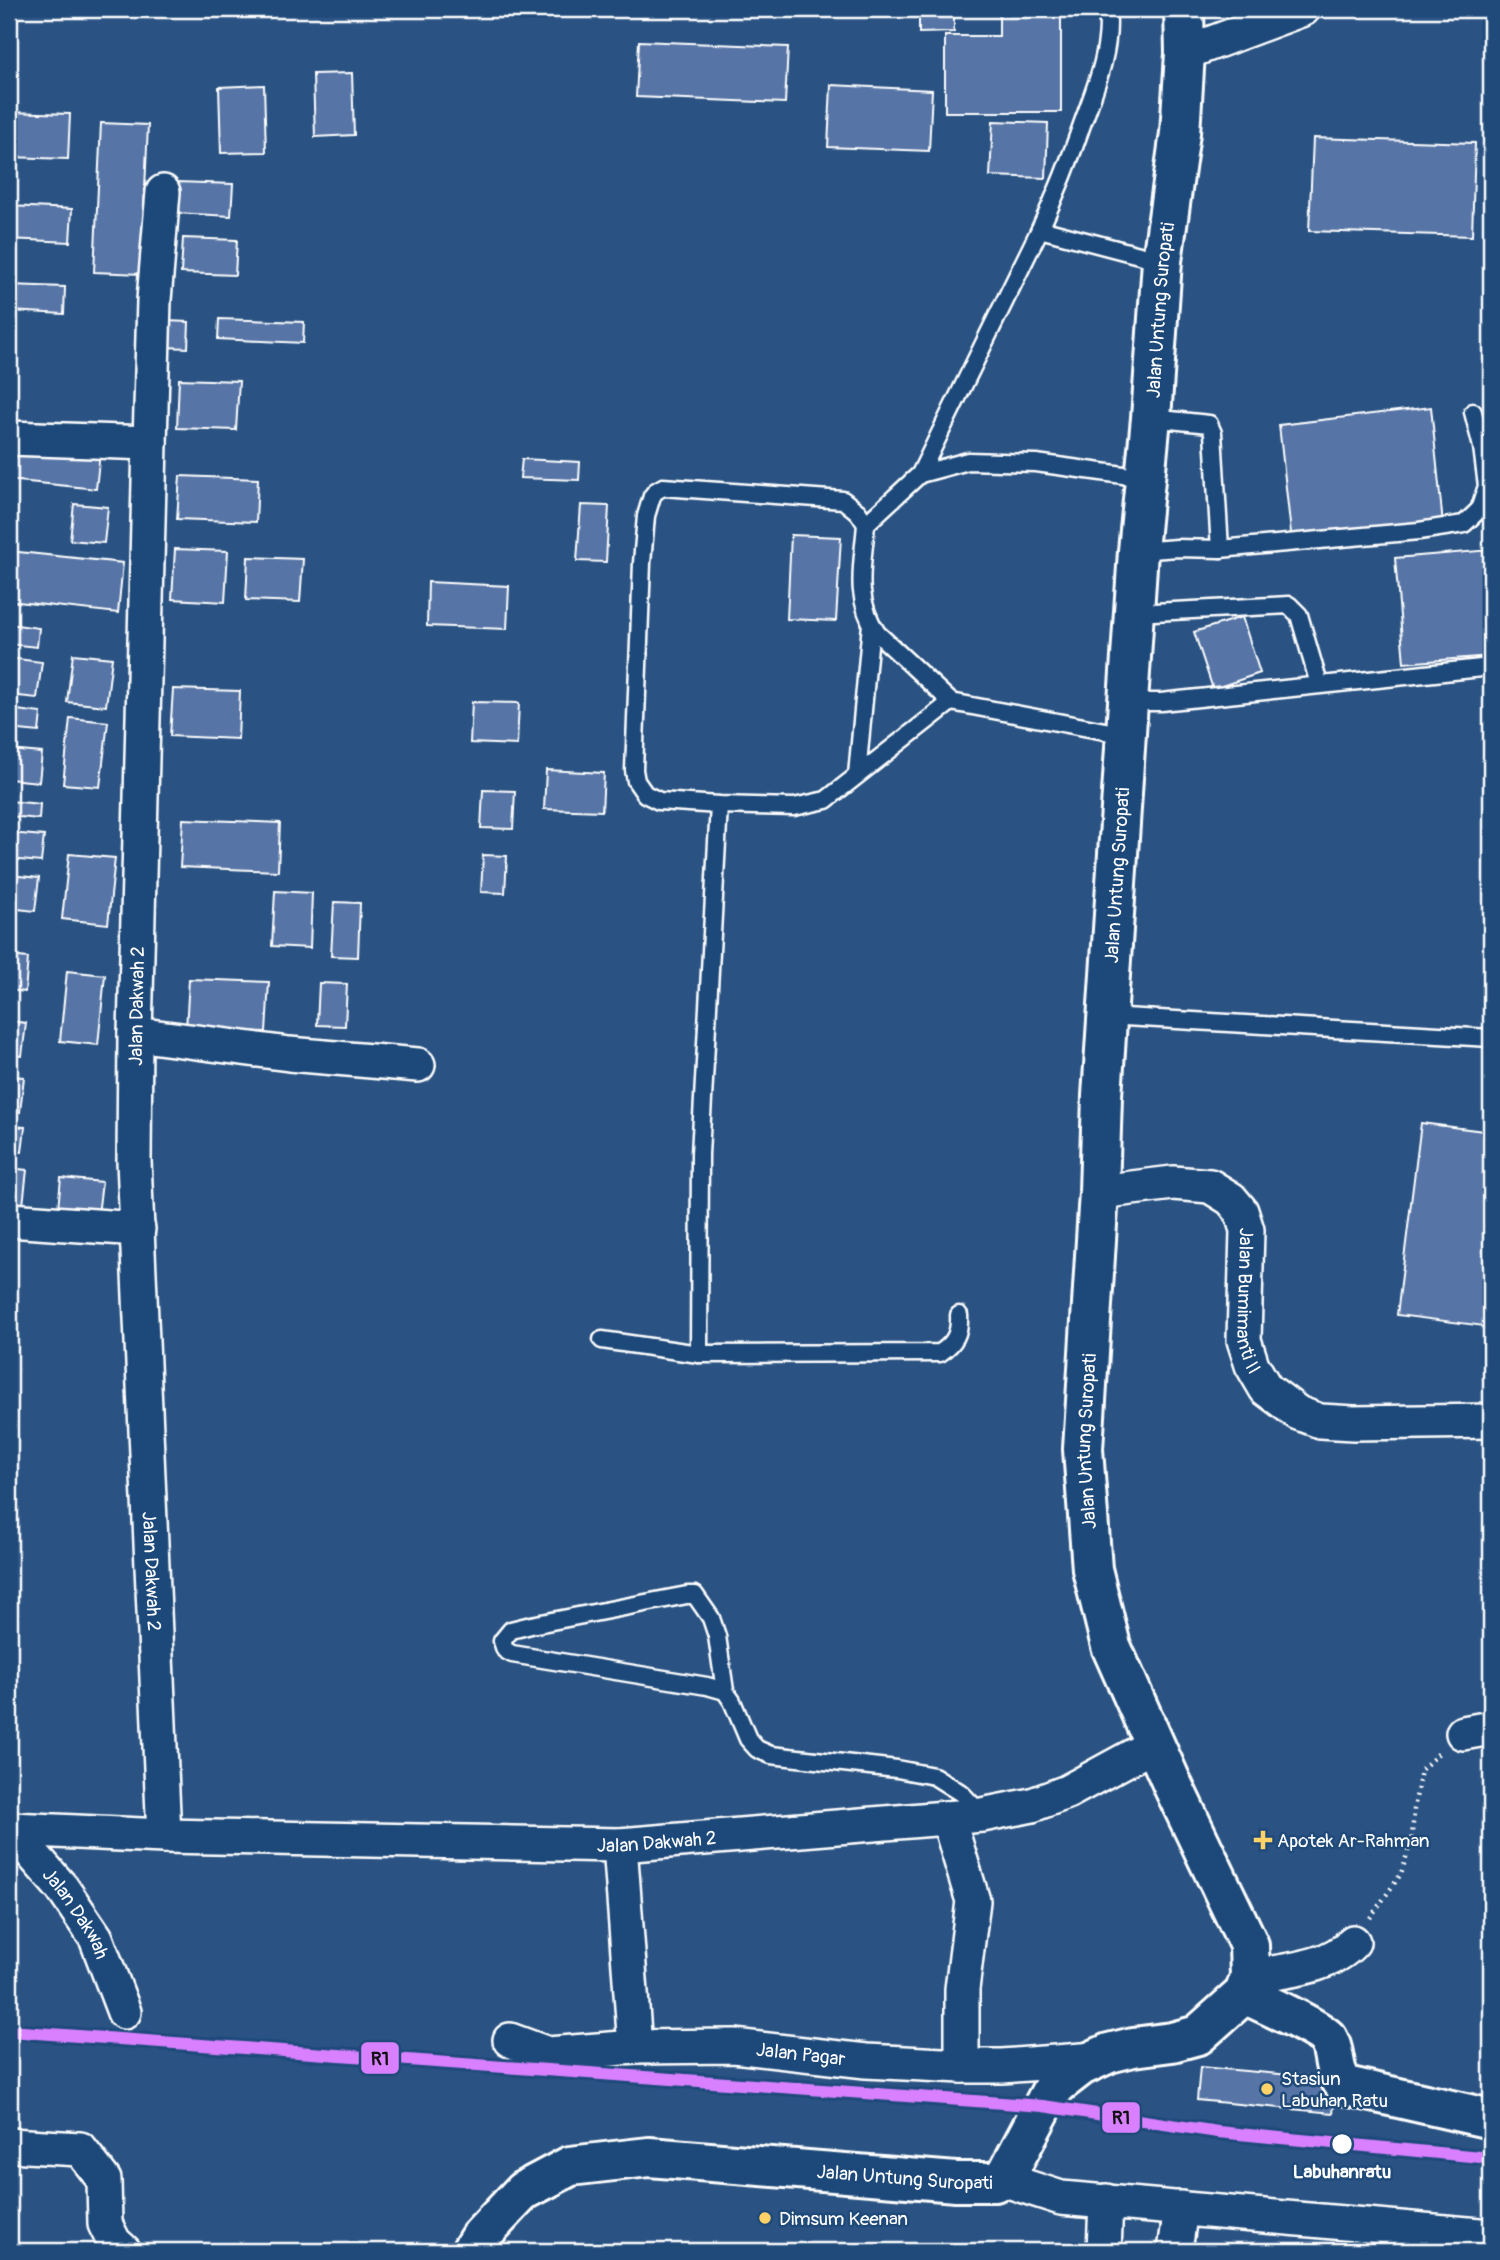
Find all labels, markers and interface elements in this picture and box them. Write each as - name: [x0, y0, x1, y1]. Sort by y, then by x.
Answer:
- street label: Jalan Untung Suropati: [1141, 221, 1180, 399]
- street label: Jalan Untung Suropati: [1100, 787, 1135, 964]
- street label: Jalan Dakwah 2: [124, 946, 150, 1066]
- street label: Jalan Bumimanti II: [1231, 1227, 1266, 1379]
- street label: Jalan Untung Suropati: [1072, 1353, 1102, 1530]
- street label: Jalan Dakwah 2: [137, 1511, 166, 1632]
- street label: Jalan Dakwah 2: [597, 1826, 717, 1858]
- place label: Apotek Ar-Rahman: [1277, 1829, 1429, 1853]
- marker: Apotek Ar-Rahman: [1255, 1832, 1271, 1848]
- street label: Jalan Dakwah: [37, 1863, 114, 1962]
- street label: Jalan Pagar: [755, 2038, 847, 2072]
- line badge: R1: [360, 2041, 400, 2075]
- text: R1: [371, 2047, 389, 2071]
- place label: Stasiun Labuhan Ratu: [1281, 2067, 1388, 2113]
- marker: Stasiun Labuhan Ratu: [1259, 2081, 1275, 2097]
- line badge: R1: [1101, 2101, 1141, 2134]
- text: R1: [1112, 2106, 1130, 2130]
- marker: Labuhanratu: [1330, 2132, 1354, 2156]
- street label: Jalan Untung Suropati: [816, 2160, 993, 2195]
- place label: Labuhanratu: [1293, 2160, 1391, 2184]
- place label: Dimsum Keenan: [779, 2207, 908, 2231]
- marker: Dimsum Keenan: [757, 2210, 773, 2226]

